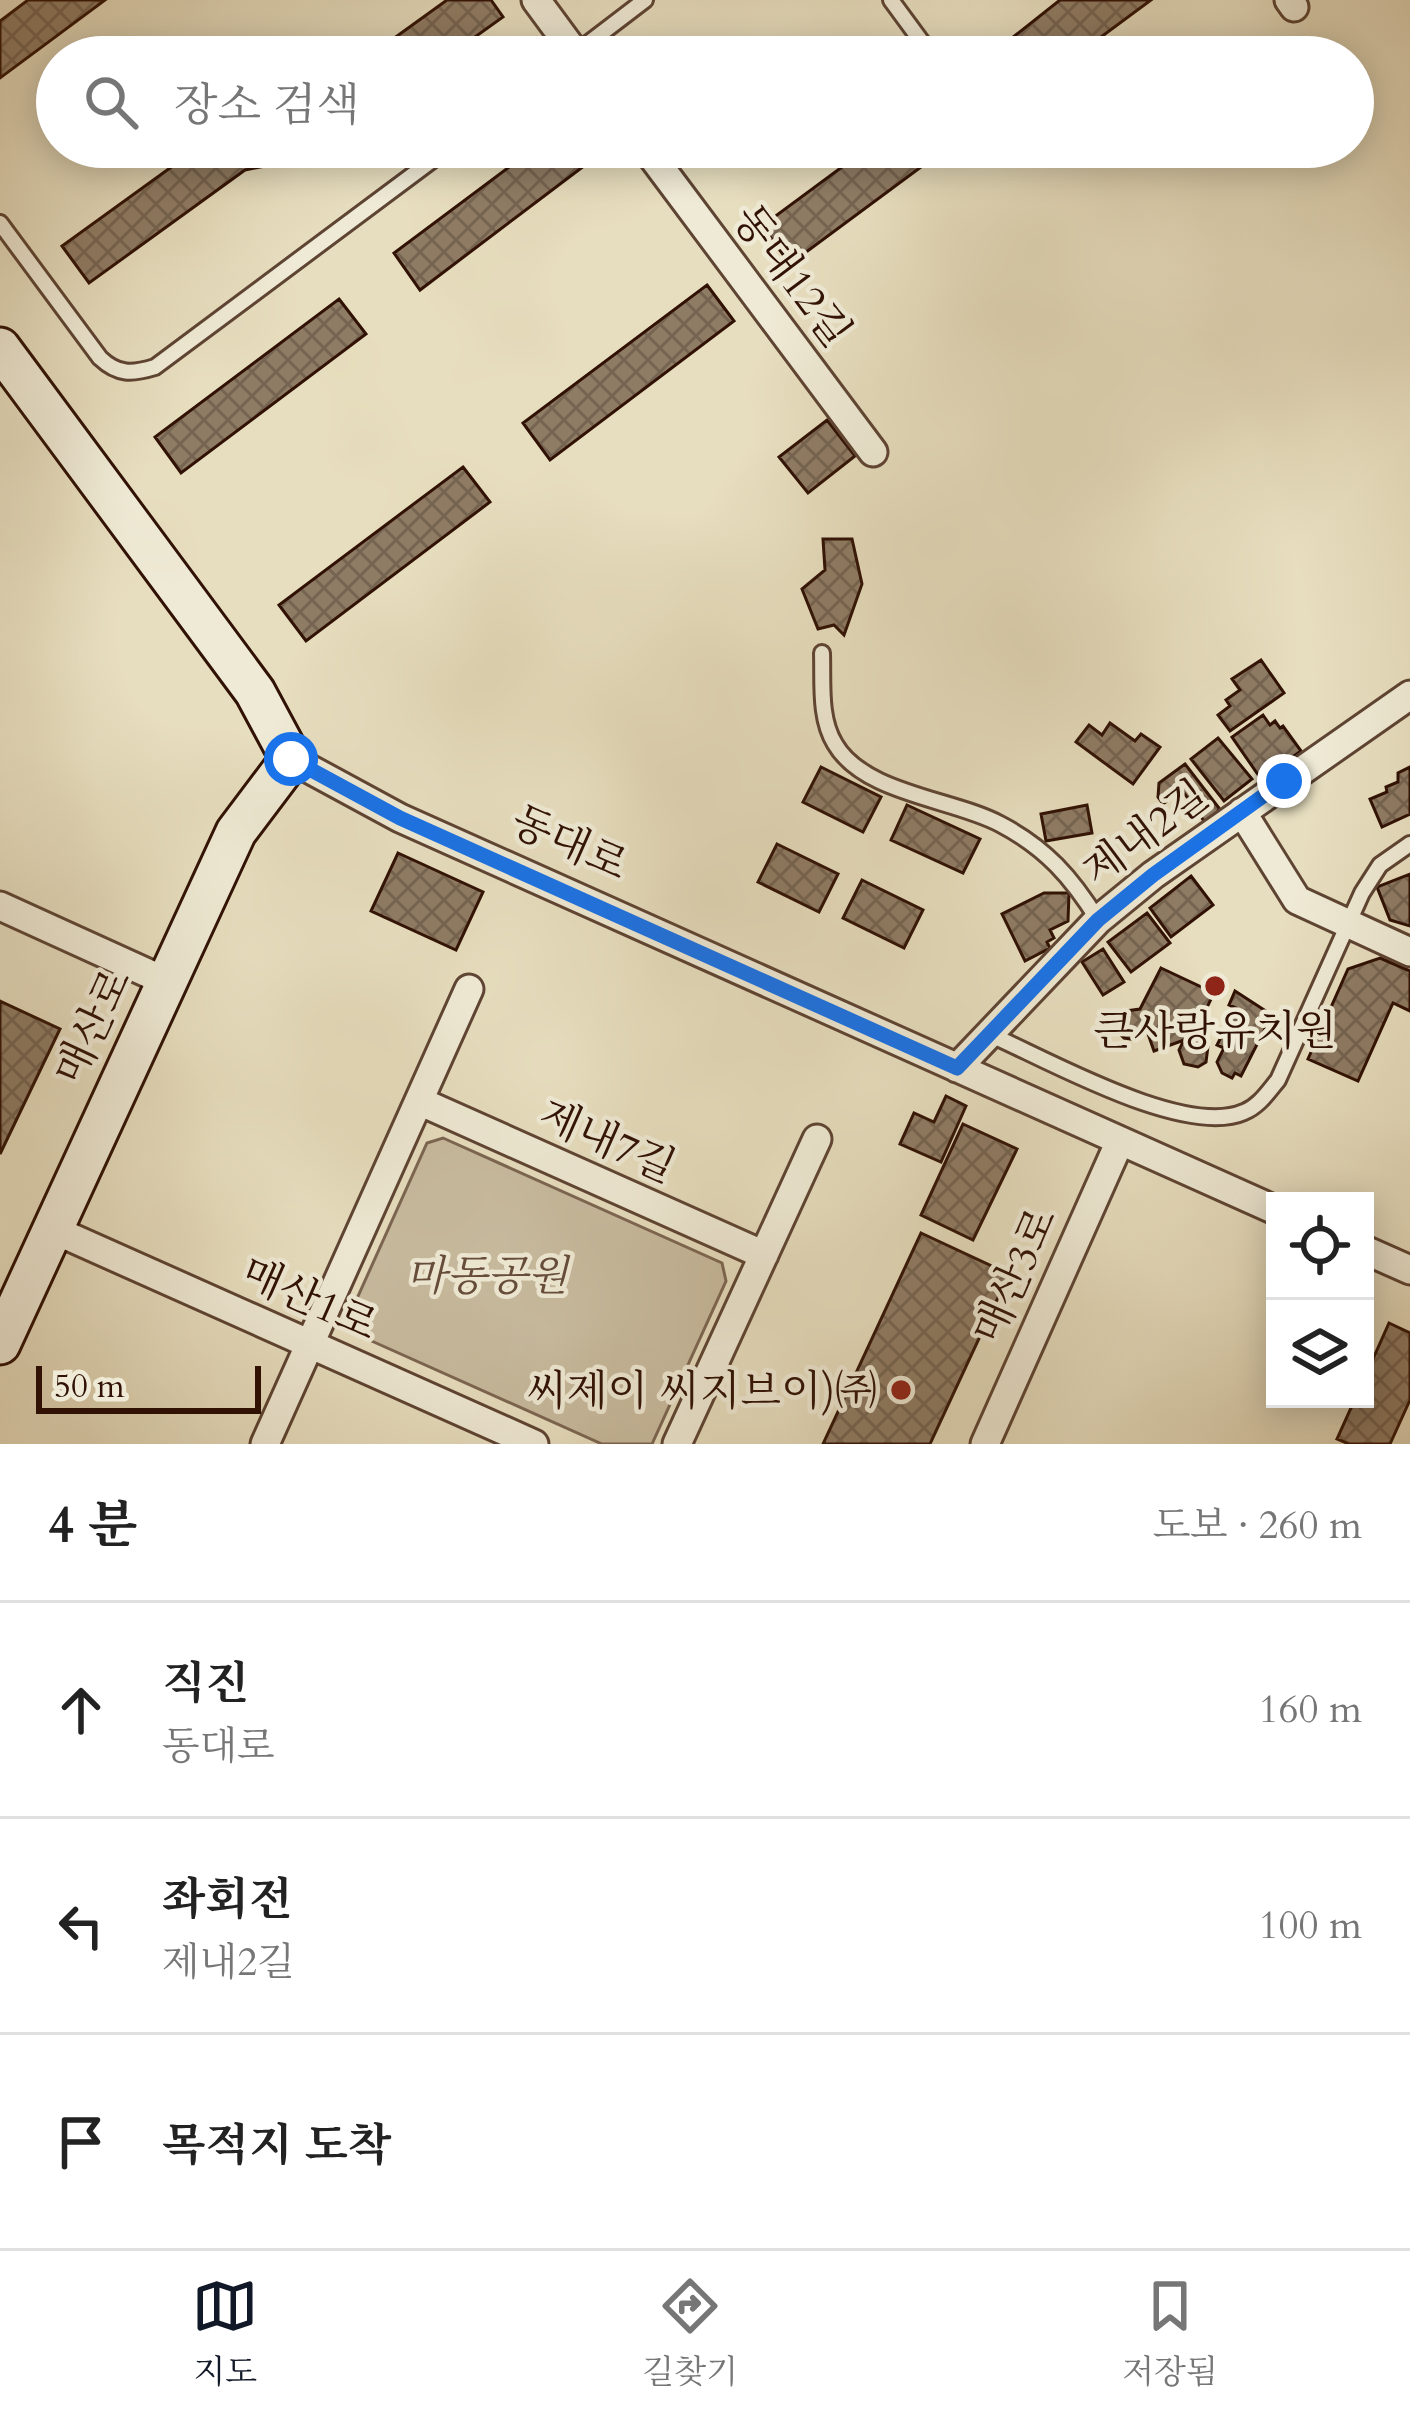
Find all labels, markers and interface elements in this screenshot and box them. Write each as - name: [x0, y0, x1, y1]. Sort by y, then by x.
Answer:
- search box: [36, 36, 1374, 168]
- icon: search: [78, 69, 144, 135]
- text: 장소 검색: [174, 75, 360, 136]
- street label: 동대12길: [719, 193, 864, 359]
- route start: [264, 732, 318, 786]
- route end: [1257, 754, 1311, 808]
- street label: 제내2길: [1072, 767, 1220, 899]
- street label: 동대로: [502, 793, 637, 894]
- street label: 매산로: [42, 959, 145, 1094]
- marker: 큰사랑유치원: [1202, 973, 1228, 999]
- place label: 큰사랑유치원: [1093, 1003, 1337, 1060]
- street label: 제내7길: [530, 1086, 684, 1197]
- map controls: [1266, 1192, 1374, 1408]
- button: locate: [1266, 1192, 1374, 1300]
- street label: 매산3로: [960, 1199, 1071, 1353]
- street label: 매산1로: [232, 1244, 386, 1355]
- park label: 마동공원: [406, 1248, 571, 1305]
- button: layers: [1266, 1300, 1374, 1408]
- scale bar: [36, 1360, 261, 1413]
- place label: 씨제이 씨지브이)㈜: [526, 1363, 877, 1420]
- text: 50 m: [54, 1364, 125, 1409]
- marker: 씨제이 씨지브이)㈜: [888, 1377, 914, 1403]
- text: 4 분: [48, 1491, 137, 1561]
- text: 도보 · 260 m: [1152, 1499, 1362, 1552]
- text: 직진: [162, 1653, 249, 1714]
- icon: ahead: [48, 1677, 114, 1743]
- text: 160 m: [1259, 1683, 1362, 1736]
- text: 동대로: [162, 1720, 275, 1773]
- text: 좌회전: [162, 1869, 292, 1930]
- icon: left: [48, 1893, 114, 1959]
- text: 100 m: [1259, 1899, 1362, 1952]
- text: 제내2길: [162, 1936, 295, 1989]
- icon: arrive: [48, 2109, 114, 2175]
- text: 목적지 도착: [162, 2115, 391, 2176]
- tab: 지도: [192, 2273, 258, 2395]
- tab: 길찾기: [642, 2273, 738, 2395]
- tab: 저장됨: [1122, 2273, 1218, 2395]

